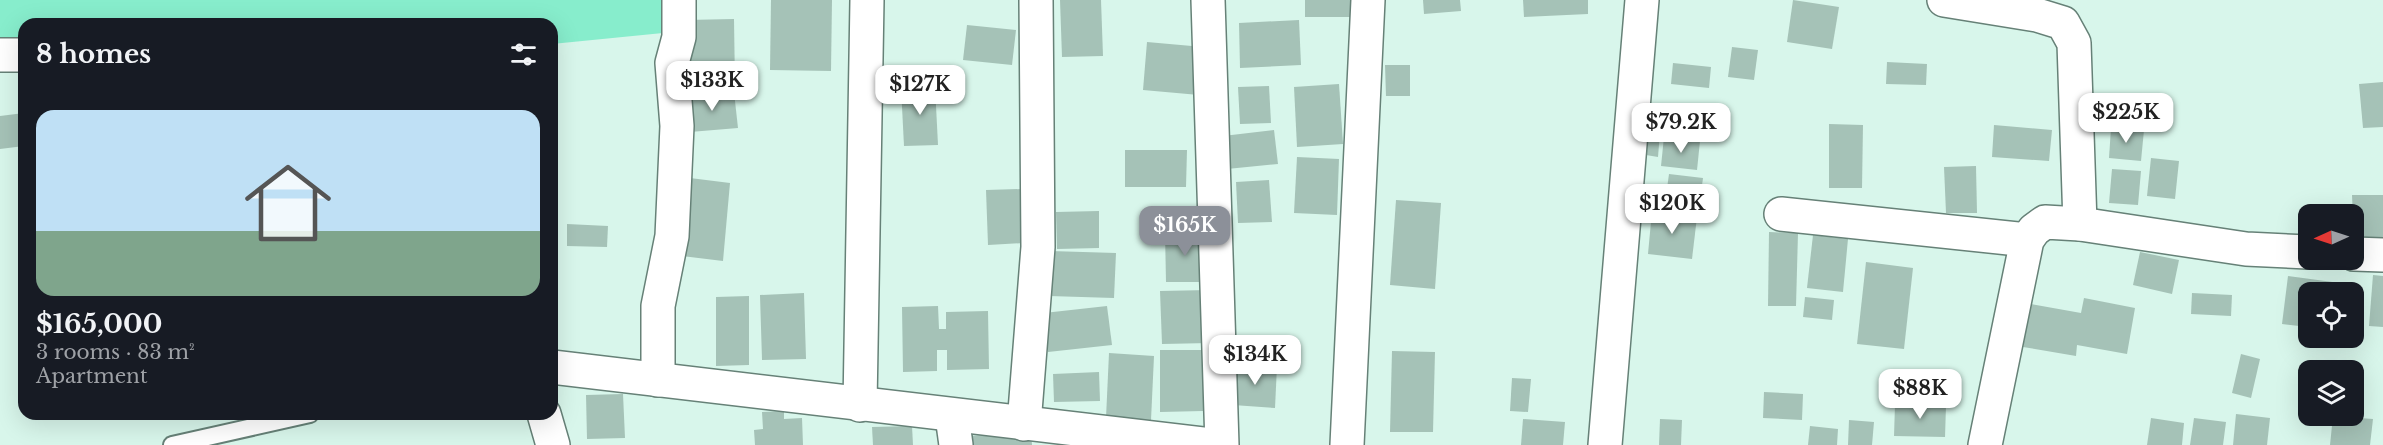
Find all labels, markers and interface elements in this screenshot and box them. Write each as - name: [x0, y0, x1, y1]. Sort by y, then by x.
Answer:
- text: 8 homes: [36, 38, 151, 70]
- icon: filters: [507, 38, 540, 71]
- pin: $133K: [670, 61, 754, 112]
- pin: $127K: [878, 65, 962, 116]
- text: $133K: [680, 68, 744, 92]
- text: $127K: [889, 72, 951, 96]
- pin: $225K: [2084, 93, 2168, 144]
- text: $225K: [2092, 100, 2160, 124]
- pin: $79.2K: [1632, 103, 1730, 154]
- text: $79.2K: [1646, 110, 1716, 134]
- icon: home: [234, 149, 342, 257]
- pin: $120K: [1630, 184, 1714, 235]
- text: $120K: [1639, 191, 1705, 215]
- north arrow: [2298, 204, 2364, 270]
- map controls: [2298, 204, 2364, 426]
- pin: $165K: [1143, 206, 1227, 257]
- text: $165K: [1153, 213, 1217, 237]
- button: locate: [2298, 282, 2364, 348]
- text: $165,000: [36, 308, 162, 340]
- pin: $134K: [1213, 335, 1297, 386]
- text: 3 rooms · 83 m²: [36, 340, 195, 364]
- text: $134K: [1223, 342, 1287, 366]
- button: layers: [2298, 360, 2364, 426]
- text: Apartment: [36, 364, 147, 388]
- pin: $88K: [1884, 369, 1956, 420]
- text: $88K: [1893, 376, 1947, 400]

